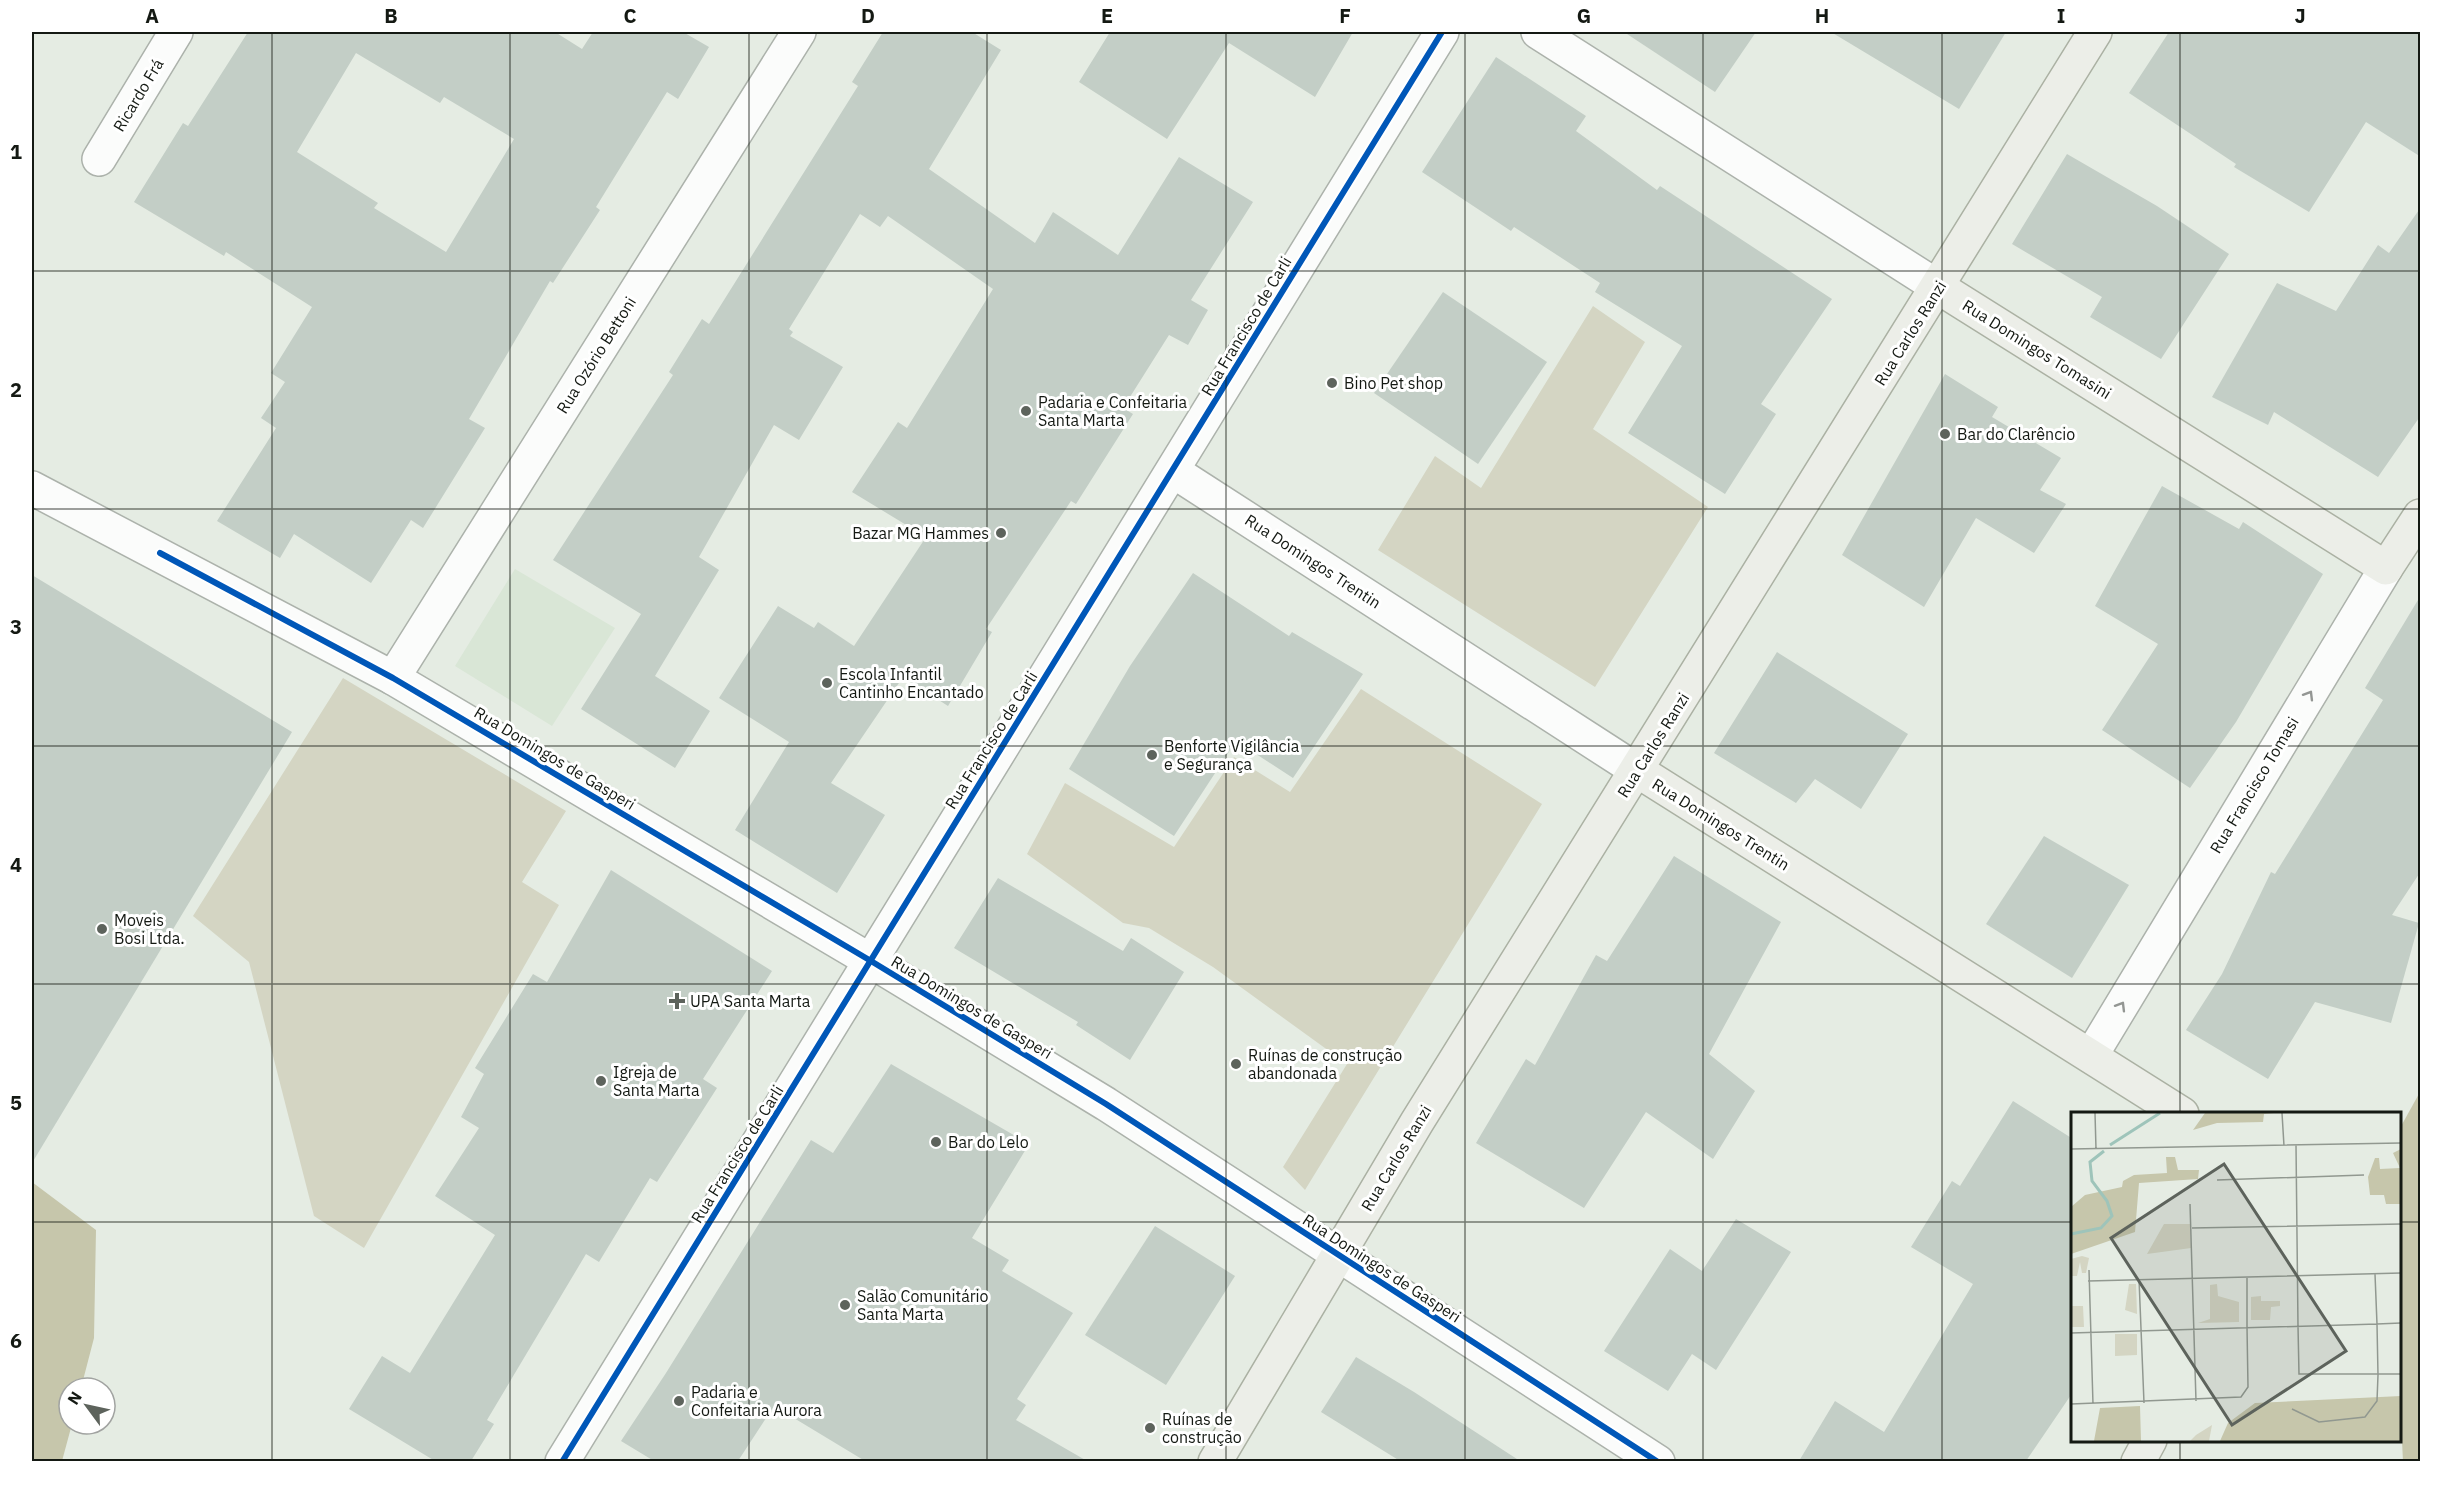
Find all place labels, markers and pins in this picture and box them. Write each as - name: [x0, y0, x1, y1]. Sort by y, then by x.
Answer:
- place label: Bino Pet shop: [1344, 373, 1443, 393]
- marker: Bino Pet shop: [1325, 376, 1339, 390]
- place label: Padaria e Confeitaria Santa Marta: [1038, 392, 1188, 430]
- marker: Padaria e Confeitaria Santa Marta: [1019, 404, 1033, 418]
- place label: Bar do Clarêncio: [1957, 424, 2075, 444]
- marker: Bar do Clarêncio: [1938, 427, 1952, 441]
- place label: Bazar MG Hammes: [852, 523, 989, 543]
- marker: Bazar MG Hammes: [994, 526, 1008, 540]
- place label: Escola Infantil Cantinho Encantado: [839, 664, 984, 702]
- marker: Escola Infantil Cantinho Encantado: [820, 676, 834, 690]
- place label: Benforte Vigilância e Segurança: [1164, 736, 1300, 774]
- marker: Benforte Vigilância e Segurança: [1145, 748, 1159, 762]
- place label: Moveis Bosi Ltda.: [114, 910, 185, 948]
- marker: Moveis Bosi Ltda.: [95, 922, 109, 936]
- place label: UPA Santa Marta: [690, 991, 811, 1011]
- marker: UPA Santa Marta: [668, 992, 686, 1010]
- place label: Ruínas de construção abandonada: [1248, 1045, 1402, 1083]
- marker: Ruínas de construção abandonada: [1229, 1057, 1243, 1071]
- place label: Igreja de Santa Marta: [613, 1062, 700, 1100]
- marker: Igreja de Santa Marta: [594, 1074, 608, 1088]
- place label: Bar do Lelo: [948, 1132, 1029, 1152]
- marker: Bar do Lelo: [929, 1135, 943, 1149]
- place label: Salão Comunitário Santa Marta: [857, 1286, 989, 1324]
- marker: Salão Comunitário Santa Marta: [838, 1298, 852, 1312]
- place label: Padaria e Confeitaria Aurora: [691, 1382, 822, 1420]
- marker: Padaria e Confeitaria Aurora: [672, 1394, 686, 1408]
- place label: Ruínas de construção: [1162, 1409, 1242, 1447]
- marker: Ruínas de construção: [1143, 1421, 1157, 1435]

